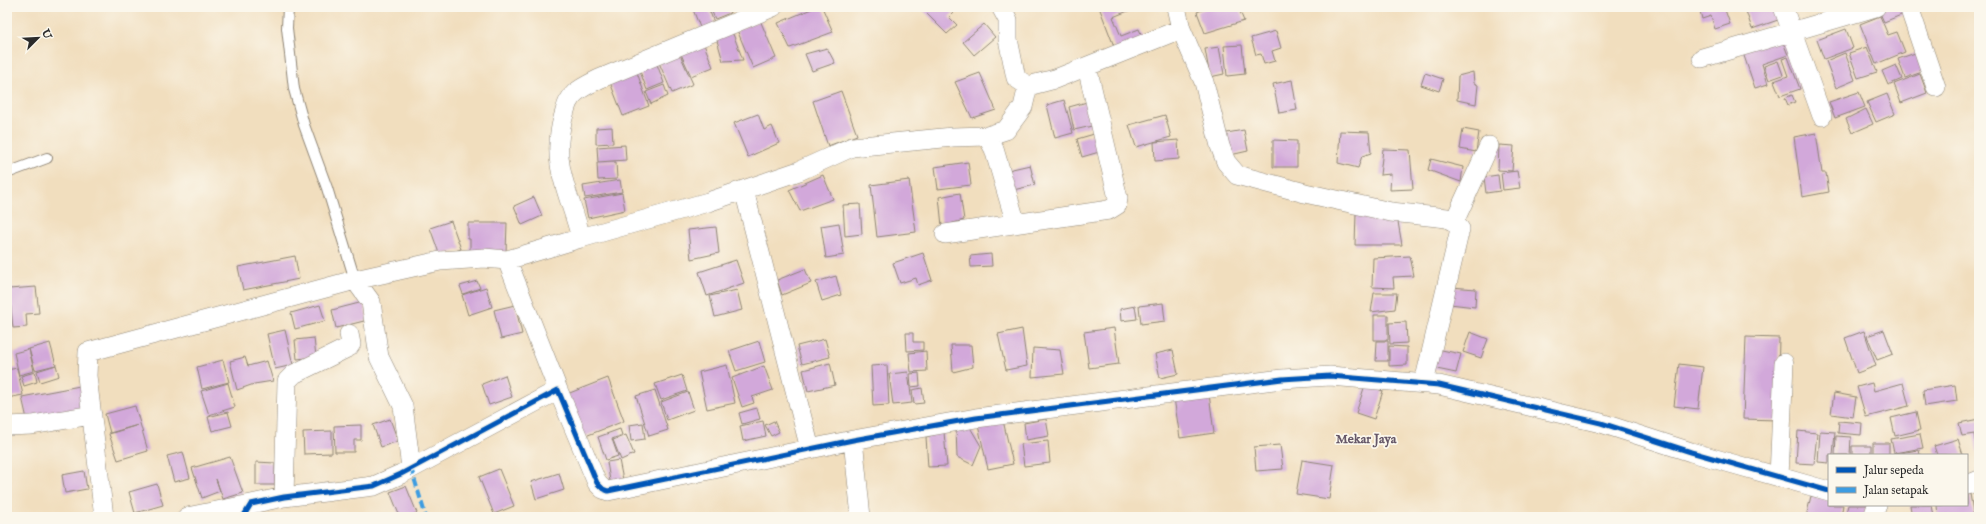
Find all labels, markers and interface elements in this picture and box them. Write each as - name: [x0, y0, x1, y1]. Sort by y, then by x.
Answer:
- north arrow: [18, 18, 58, 58]
- text: U: [38, 26, 55, 42]
- district label: Mekar Jaya: [1336, 431, 1397, 448]
- legend: [1828, 454, 1968, 506]
- text: Jalur sepeda: [1862, 463, 1924, 479]
- text: Jalan setapak: [1862, 483, 1929, 499]

